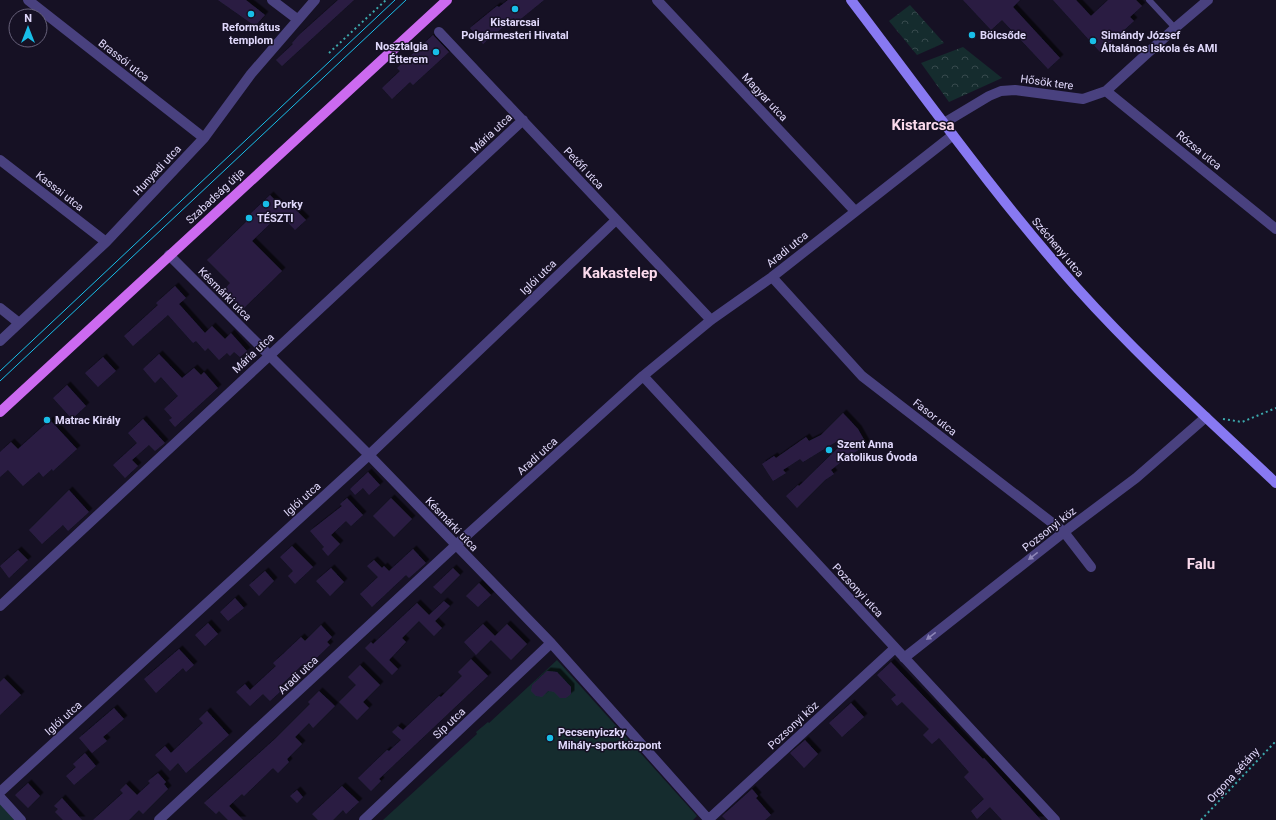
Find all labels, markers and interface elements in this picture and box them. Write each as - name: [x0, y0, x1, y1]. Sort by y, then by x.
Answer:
- marker: Kistarcsai Polgármesteri Hivatal: [510, 4, 520, 14]
- north arrow: [8, 8, 48, 48]
- marker: Református templom: [246, 9, 256, 19]
- text: N: [24, 12, 32, 25]
- place label: Kistarcsai Polgármesteri Hivatal: [461, 16, 569, 42]
- place label: Református templom: [222, 21, 280, 47]
- place label: Bölcsőde: [980, 29, 1026, 42]
- place label: Simándy József Általános Iskola és AMI: [1101, 29, 1218, 55]
- marker: Bölcsőde: [967, 30, 977, 40]
- marker: Simándy József Általános Iskola és AMI: [1088, 36, 1098, 46]
- street label: Brassói utca: [96, 37, 152, 84]
- place label: Nosztalgia Étterem: [375, 40, 428, 66]
- marker: Nosztalgia Étterem: [431, 47, 441, 57]
- street label: Magyar utca: [739, 71, 790, 124]
- street label: Hősök tere: [1020, 72, 1074, 93]
- street label: Mária utca: [468, 111, 515, 156]
- district label: Kistarcsa: [891, 116, 955, 134]
- street label: Rózsa utca: [1174, 128, 1224, 173]
- street label: Hunyadi utca: [131, 142, 184, 198]
- street label: Petőfi utca: [561, 145, 606, 192]
- street label: Szabadság útja: [183, 166, 247, 227]
- street label: Kassai utca: [33, 169, 86, 214]
- place label: Porky: [274, 198, 303, 211]
- marker: Porky: [261, 199, 271, 209]
- place label: TÉSZTI: [257, 212, 294, 225]
- marker: TÉSZTI: [244, 213, 254, 223]
- street label: Széchenyi utca: [1029, 215, 1086, 280]
- street label: Aradi utca: [764, 229, 811, 270]
- street label: Iglói utca: [518, 257, 559, 298]
- district label: Kakastelep: [583, 264, 658, 282]
- street label: Késmárki utca: [195, 265, 254, 324]
- street label: Mária utca: [230, 331, 277, 376]
- street label: Fasor utca: [910, 396, 959, 438]
- place label: Matrac Király: [55, 414, 121, 427]
- marker: Matrac Király: [42, 415, 52, 425]
- street label: Aradi utca: [515, 435, 560, 478]
- place label: Szent Anna Katolikus Óvoda: [837, 438, 917, 464]
- marker: Szent Anna Katolikus Óvoda: [824, 445, 834, 455]
- street label: Iglói utca: [281, 480, 323, 519]
- street label: Késmárki utca: [423, 495, 481, 554]
- street label: Pozsonyi köz: [1020, 504, 1079, 554]
- one-way arrow: [1028, 551, 1039, 560]
- district label: Falu: [1187, 555, 1215, 573]
- street label: Pozsonyi utca: [830, 561, 886, 620]
- one-way arrow: [926, 632, 937, 640]
- street label: Aradi utca: [276, 654, 321, 697]
- street label: Pozsonyi köz: [765, 698, 822, 752]
- street label: Iglói utca: [42, 699, 84, 738]
- street label: Síp utca: [430, 705, 468, 742]
- place label: Pecsenyiczky Mihály-sportközpont: [558, 726, 662, 752]
- marker: Pecsenyiczky Mihály-sportközpont: [545, 733, 555, 743]
- street label: Orgona sétány: [1204, 744, 1263, 806]

